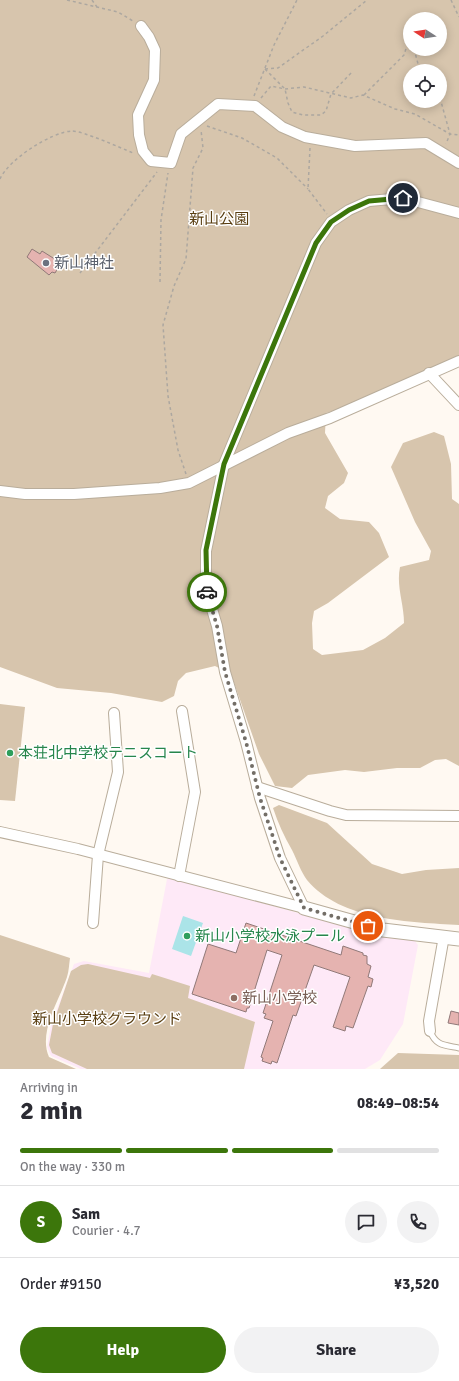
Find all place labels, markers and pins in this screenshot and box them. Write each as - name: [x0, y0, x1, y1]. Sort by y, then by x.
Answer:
- pin: [386, 181, 420, 215]
- place label: 新山神社: [54, 254, 114, 272]
- marker: 新山神社: [41, 258, 51, 268]
- place label: 本荘北中学校テニスコート: [18, 744, 198, 762]
- marker: 本荘北中学校テニスコート: [5, 748, 15, 758]
- pin: [351, 909, 385, 943]
- place label: 新山小学校水泳プール: [195, 927, 345, 945]
- marker: 新山小学校水泳プール: [182, 931, 192, 941]
- place label: 新山小学校: [242, 989, 317, 1007]
- marker: 新山小学校: [229, 993, 239, 1003]

